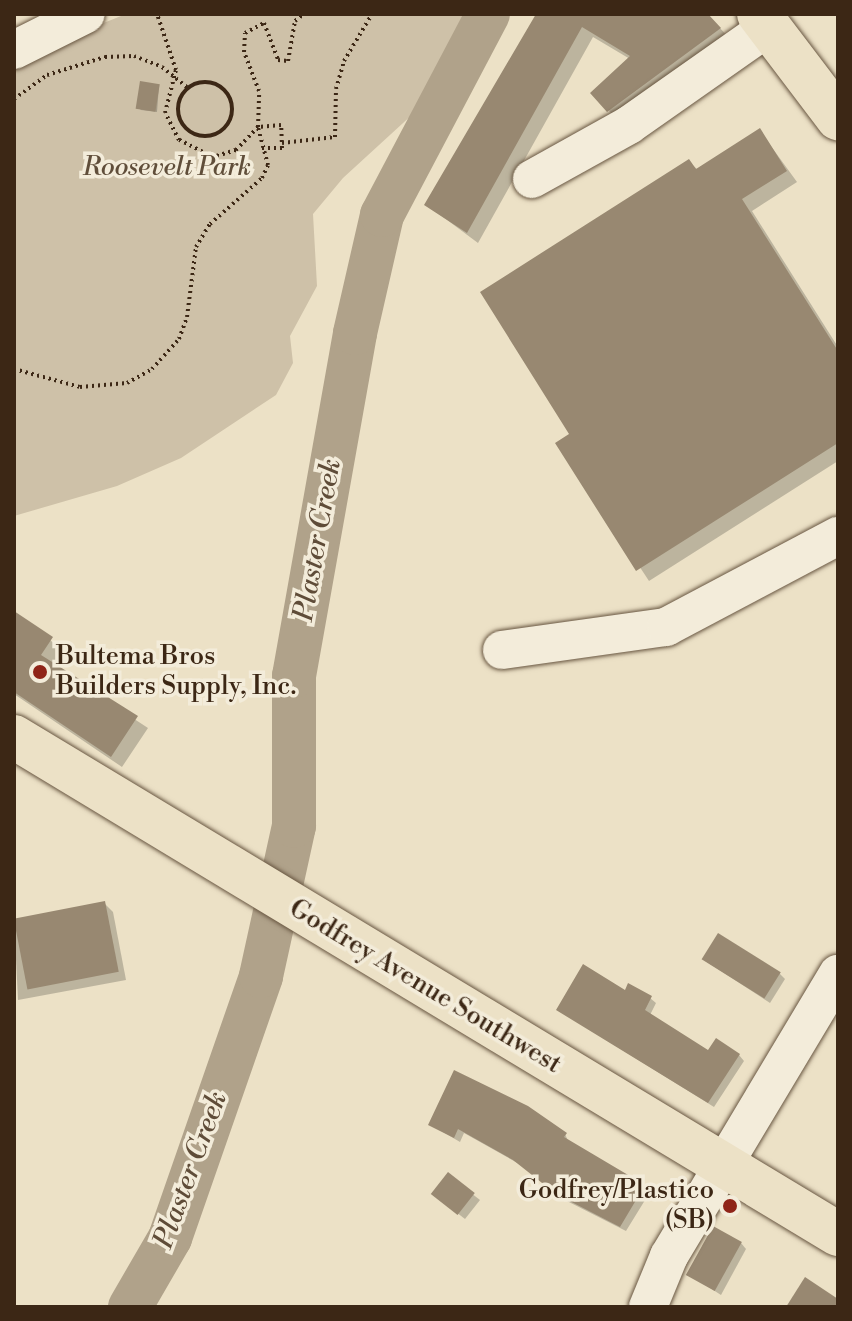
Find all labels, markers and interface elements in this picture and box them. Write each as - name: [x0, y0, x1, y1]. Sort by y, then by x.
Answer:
- park label: Roosevelt Park: [83, 152, 251, 184]
- water label: Plaster Creek: [287, 456, 349, 624]
- place label: Bultema Bros Builders Supply, Inc.: [56, 641, 296, 702]
- marker: Bultema Bros Builders Supply, Inc.: [31, 663, 49, 681]
- street label: Godfrey Avenue Southwest: [283, 893, 567, 1081]
- water label: Plaster Creek: [147, 1087, 235, 1253]
- place label: Godfrey/Plastico (SB): [519, 1175, 714, 1236]
- marker: Godfrey/Plastico (SB): [721, 1197, 739, 1215]

